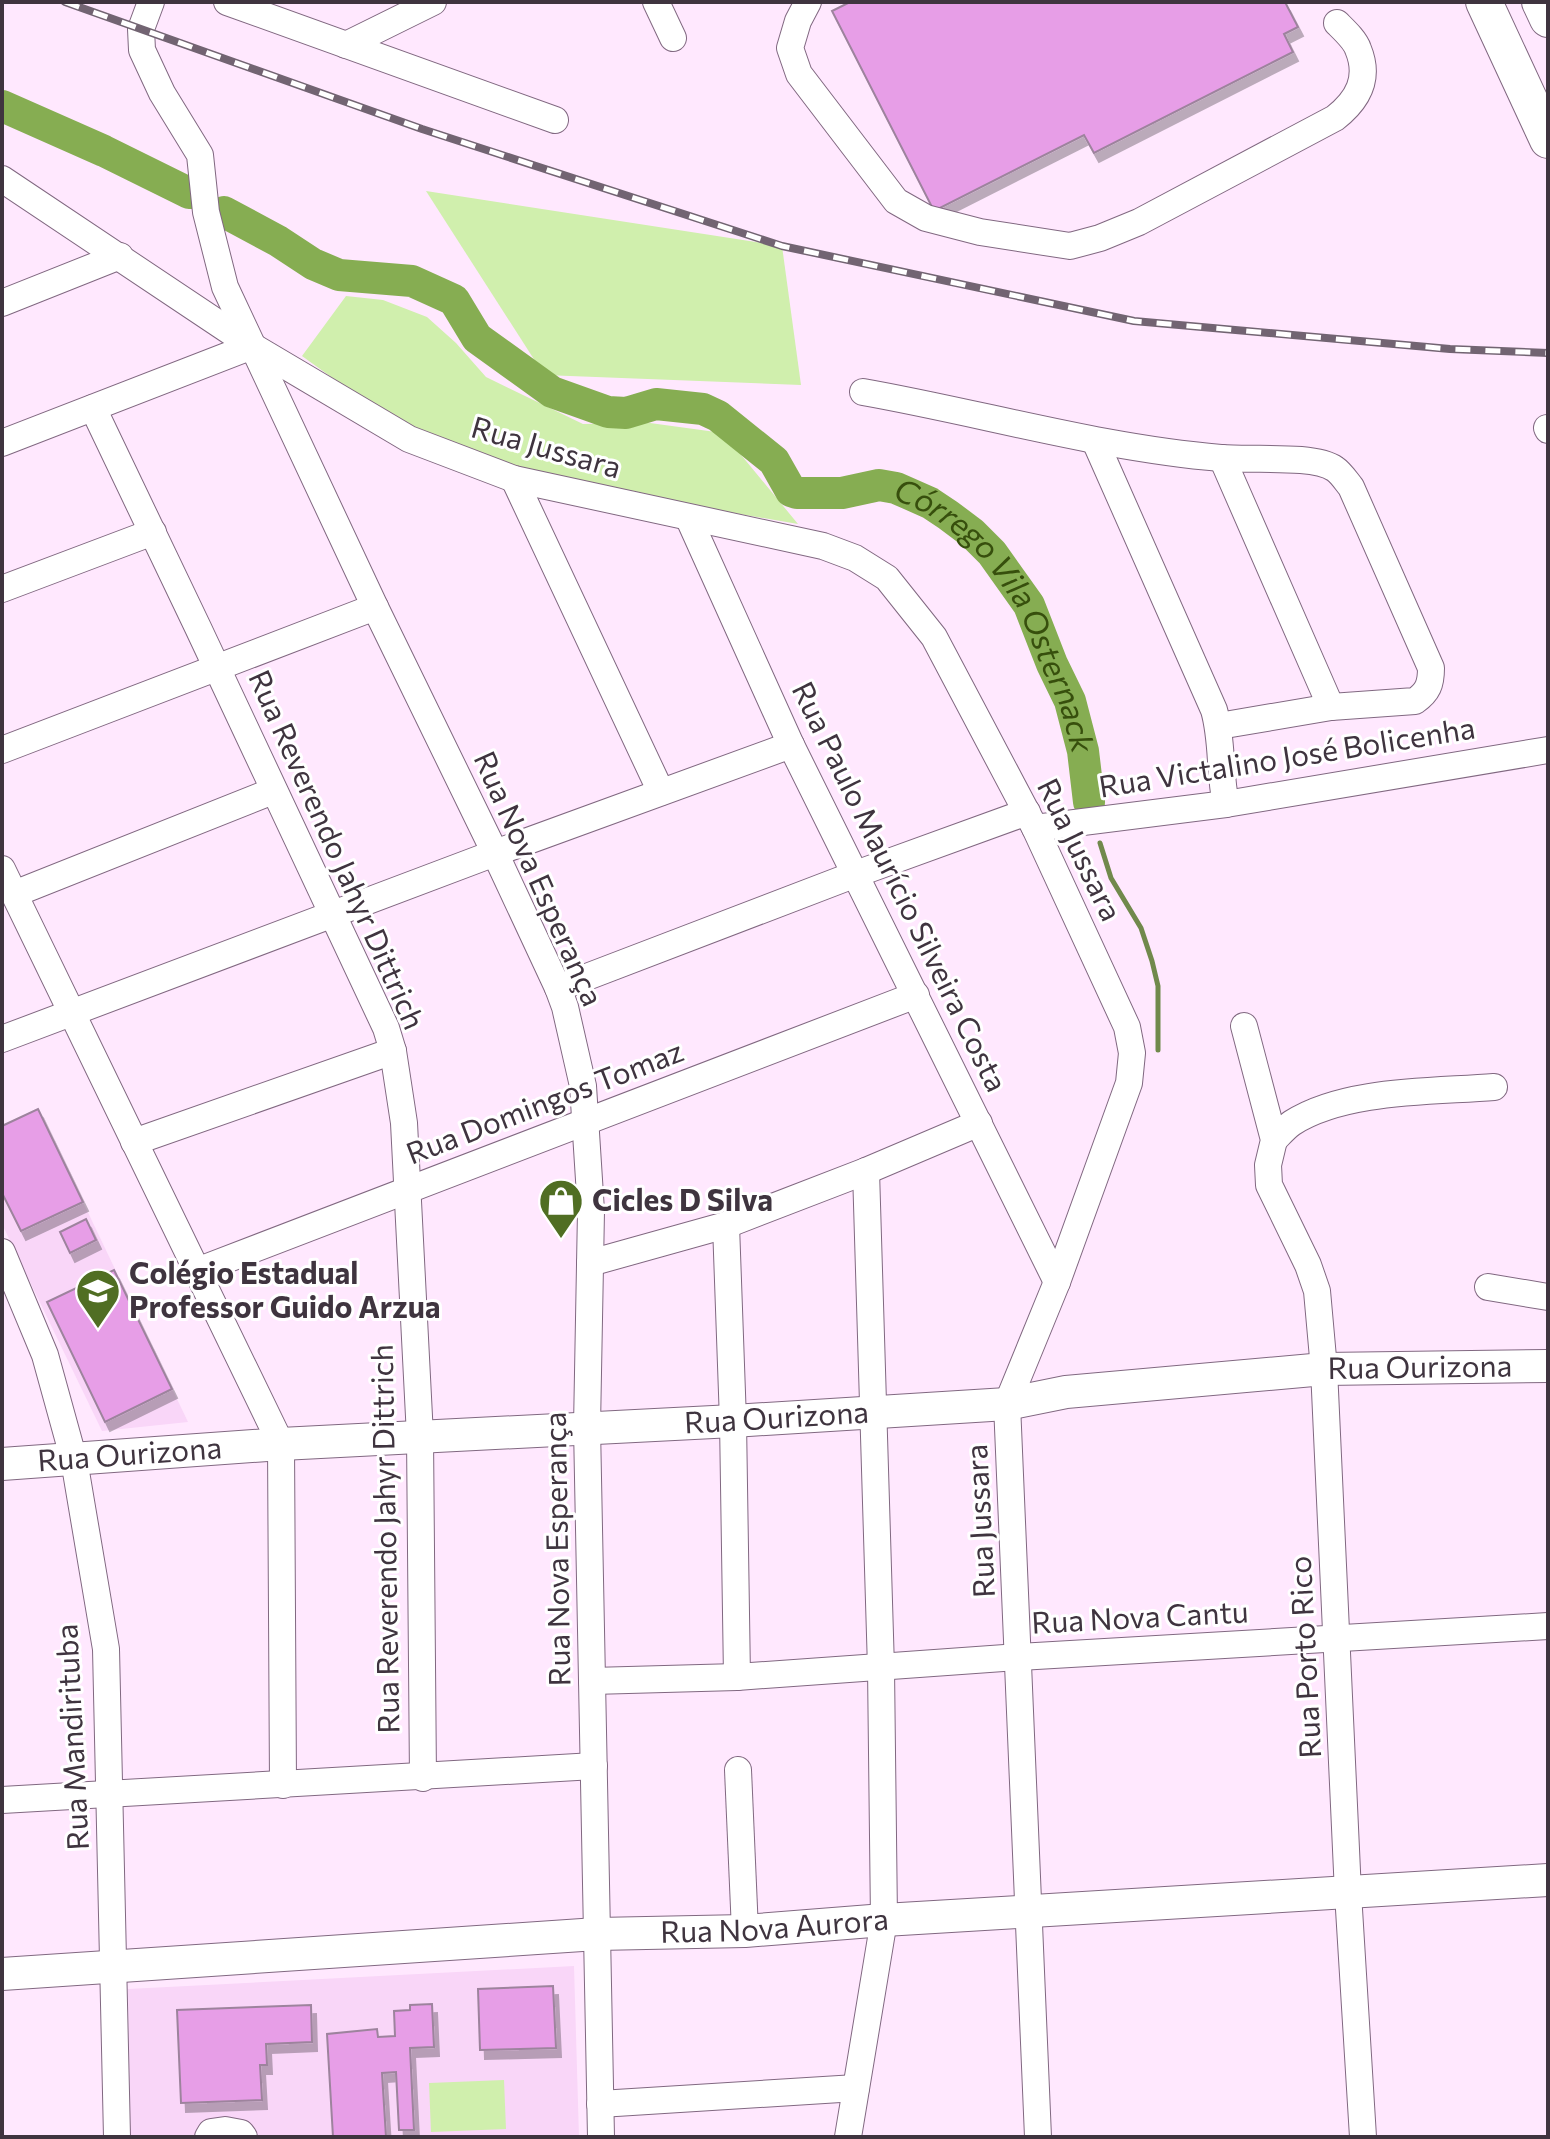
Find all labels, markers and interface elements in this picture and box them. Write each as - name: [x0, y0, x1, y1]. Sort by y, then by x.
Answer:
- street label: Rua Jussara: [468, 407, 626, 485]
- water label: Córrego Vila Osternack: [889, 468, 1105, 757]
- street label: Rua Reverendo Jahyr Dittrich: [242, 664, 434, 1034]
- street label: Rua Paulo Maurício Silveira Costa: [786, 675, 1017, 1097]
- street label: Rua Victalino José Bolicenha: [1096, 708, 1477, 804]
- street label: Rua Nova Esperança: [468, 745, 613, 1011]
- street label: Rua Jussara: [1031, 772, 1132, 926]
- street label: Rua Domingos Tomaz: [400, 1031, 688, 1171]
- shop icon: Cicles D Silva: [537, 1177, 585, 1240]
- place label: Cicles D Silva: [592, 1180, 773, 1217]
- place label: Colégio Estadual Professor Guido Arzua: [129, 1253, 441, 1324]
- school or university icon: Colégio Estadual Professor Guido Arzua: [74, 1267, 122, 1330]
- street label: Rua Reverendo Jahyr Dittrich: [362, 1344, 405, 1734]
- street label: Rua Ourizona: [1327, 1345, 1513, 1385]
- street label: Rua Ourizona: [683, 1392, 870, 1439]
- street label: Rua Nova Esperança: [535, 1411, 576, 1687]
- street label: Rua Ourizona: [36, 1427, 223, 1477]
- street label: Rua Jussara: [956, 1443, 1001, 1599]
- street label: Rua Porto Rico: [1280, 1555, 1327, 1759]
- street label: Rua Nova Cantu: [1030, 1591, 1249, 1640]
- street label: Rua Mandirituba: [46, 1623, 95, 1851]
- street label: Rua Nova Aurora: [660, 1899, 890, 1949]

